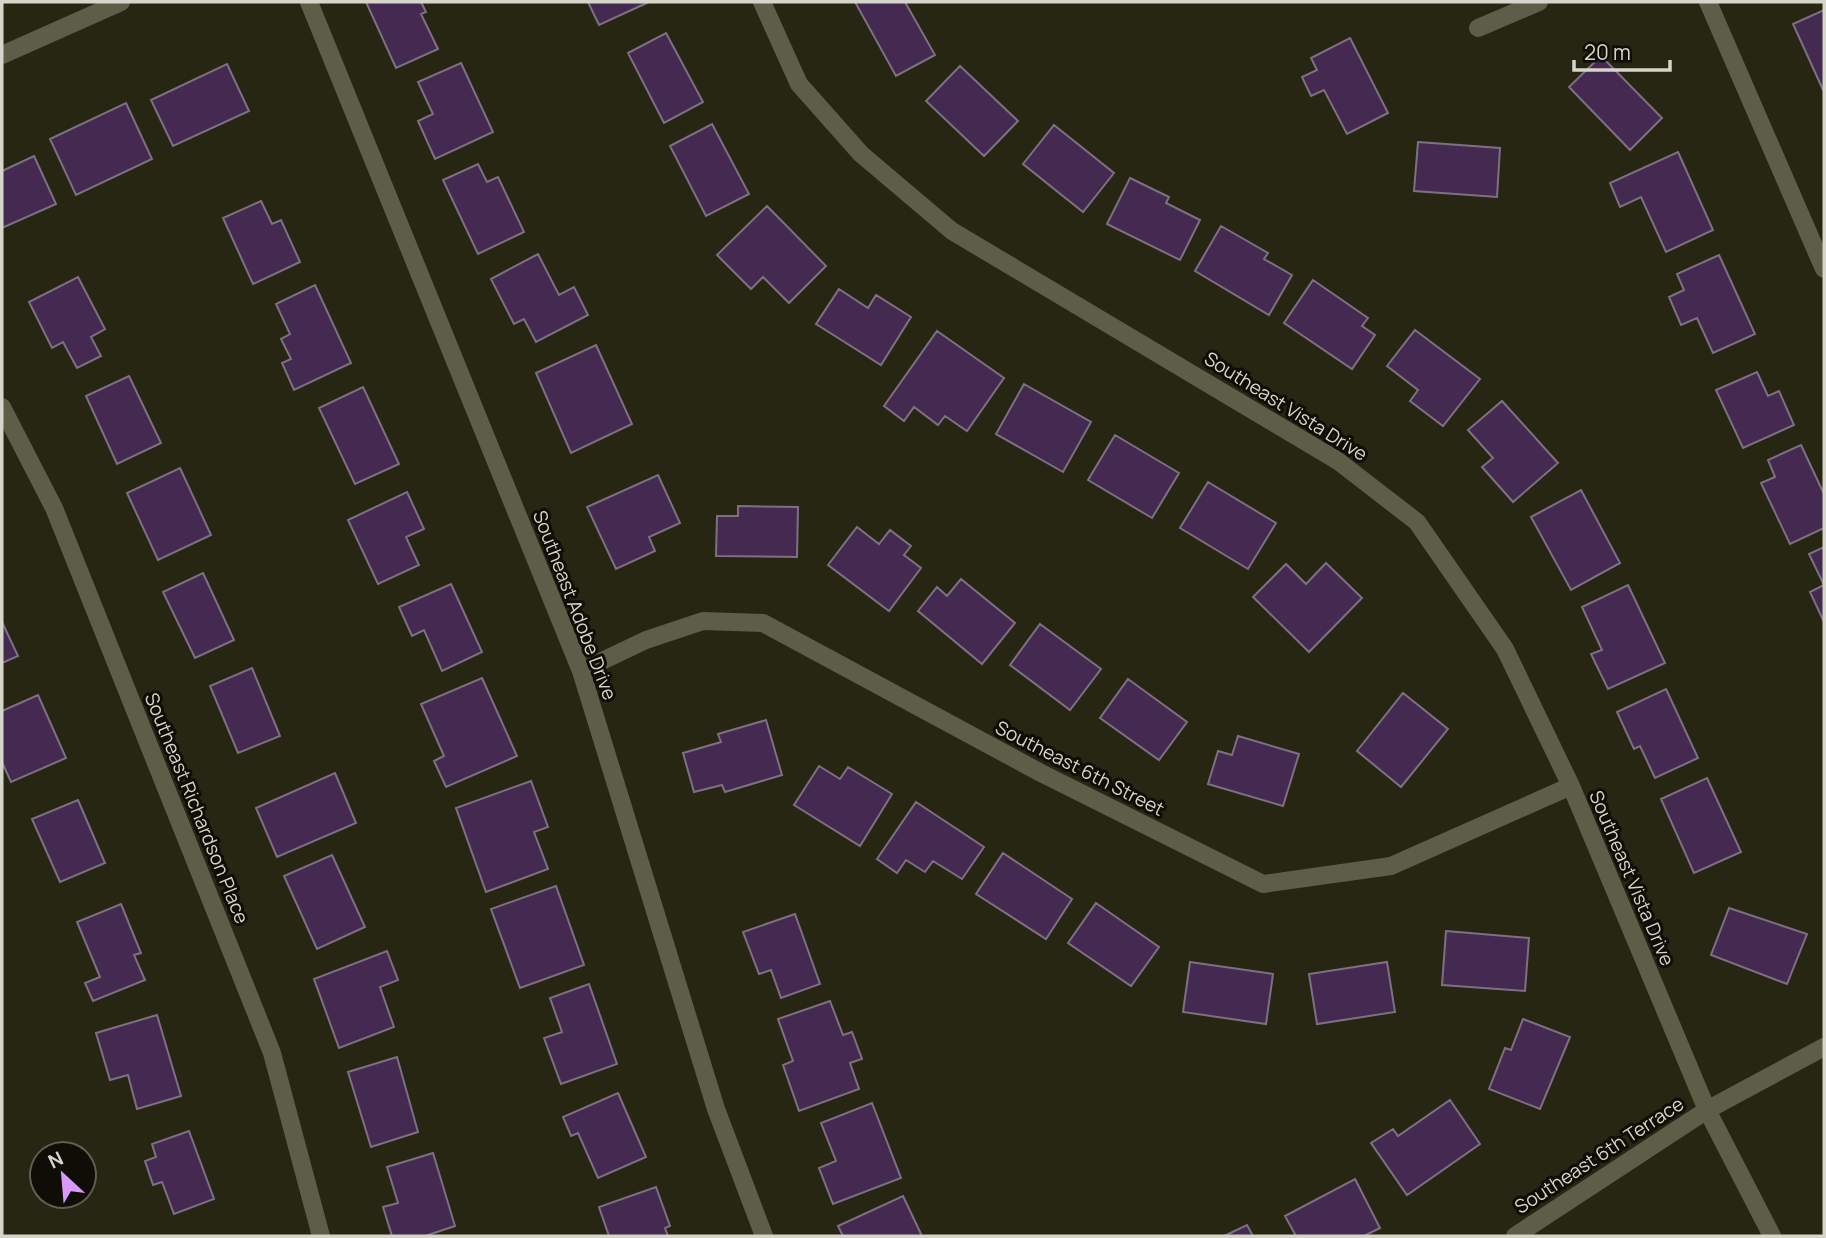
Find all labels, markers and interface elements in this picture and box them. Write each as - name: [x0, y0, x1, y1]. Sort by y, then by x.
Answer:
- scale bar: [1574, 28, 1670, 72]
- text: 20 m: [1584, 38, 1631, 66]
- street label: Southeast Vista Drive: [1199, 345, 1373, 467]
- street label: Southeast Adobe Drive: [527, 506, 623, 704]
- street label: Southeast Richardson Place: [139, 689, 255, 927]
- street label: Southeast 6th Street: [991, 714, 1169, 822]
- street label: Southeast Vista Drive: [1583, 786, 1681, 970]
- street label: Southeast 6th Terrace: [1509, 1091, 1689, 1219]
- north arrow: [28, 1140, 98, 1210]
- text: N: [44, 1145, 67, 1174]

